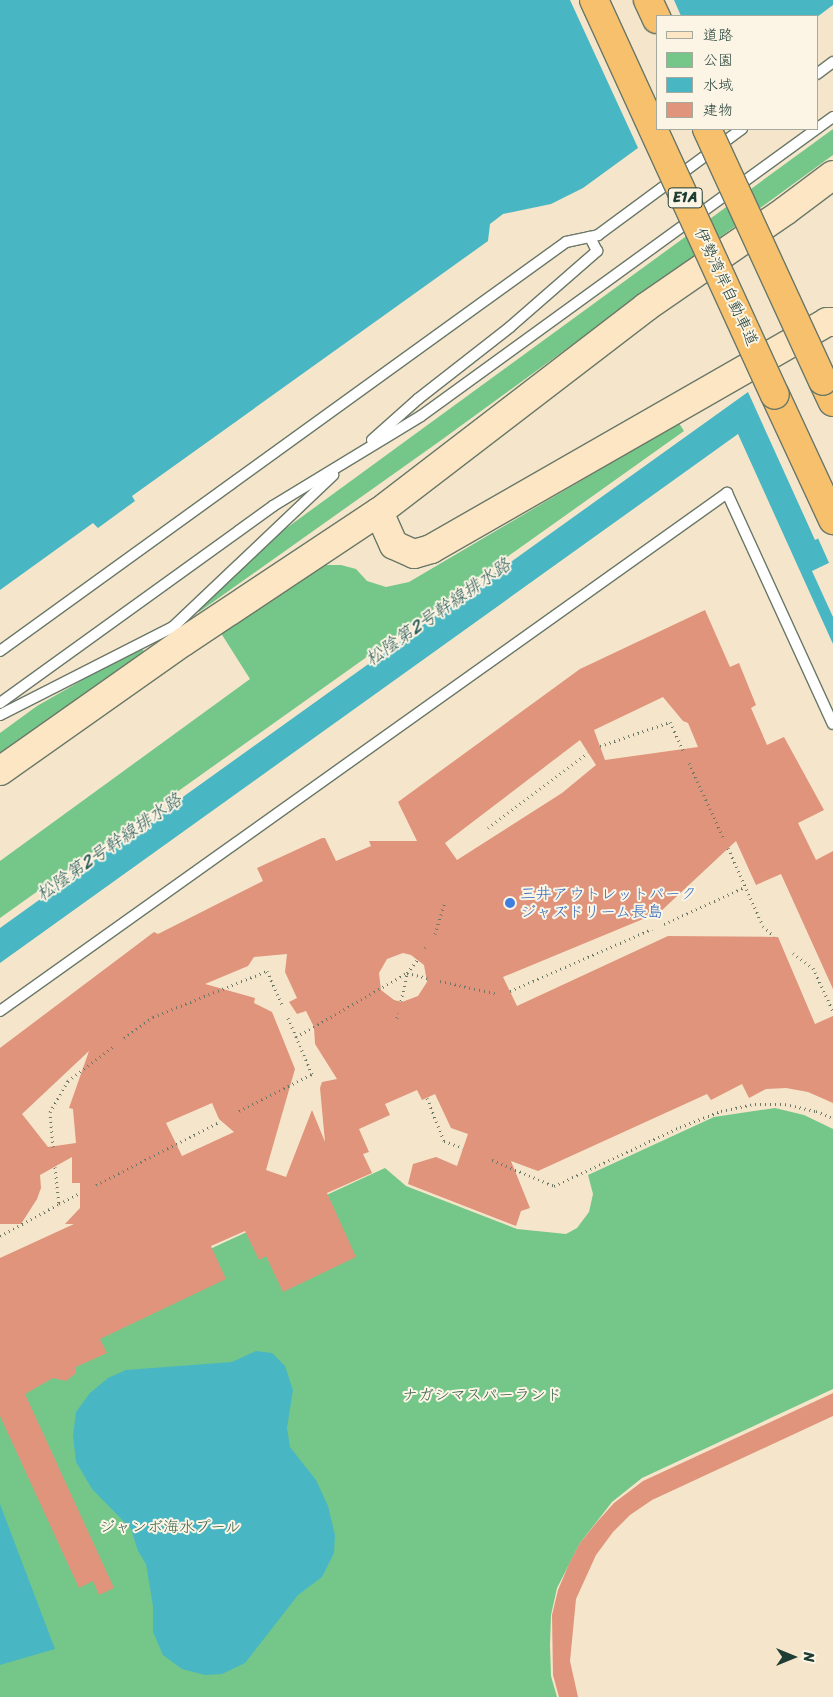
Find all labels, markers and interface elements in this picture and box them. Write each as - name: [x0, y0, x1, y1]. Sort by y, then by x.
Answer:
- legend: [656, 15, 818, 130]
- text: 道路: [703, 22, 733, 48]
- text: 公園: [703, 47, 733, 73]
- text: 水域: [703, 72, 733, 98]
- text: 建物: [703, 97, 733, 123]
- road number: E1A: [668, 186, 702, 210]
- street label: 伊勢湾岸自動車道: [690, 225, 762, 349]
- water label: 松陰第2号幹線排水路: [361, 554, 515, 670]
- water label: 松陰第2号幹線排水路: [32, 789, 186, 905]
- place label: 三井アウトレットパーク ジャズドリーム長島: [520, 884, 696, 922]
- marker: 三井アウトレットパーク ジャズドリーム長島: [504, 897, 516, 909]
- park label: ナガシマスパーランド: [402, 1385, 562, 1405]
- park label: ジャンボ海水プール: [98, 1517, 242, 1537]
- north arrow: [768, 1632, 818, 1682]
- text: N: [796, 1652, 821, 1662]

